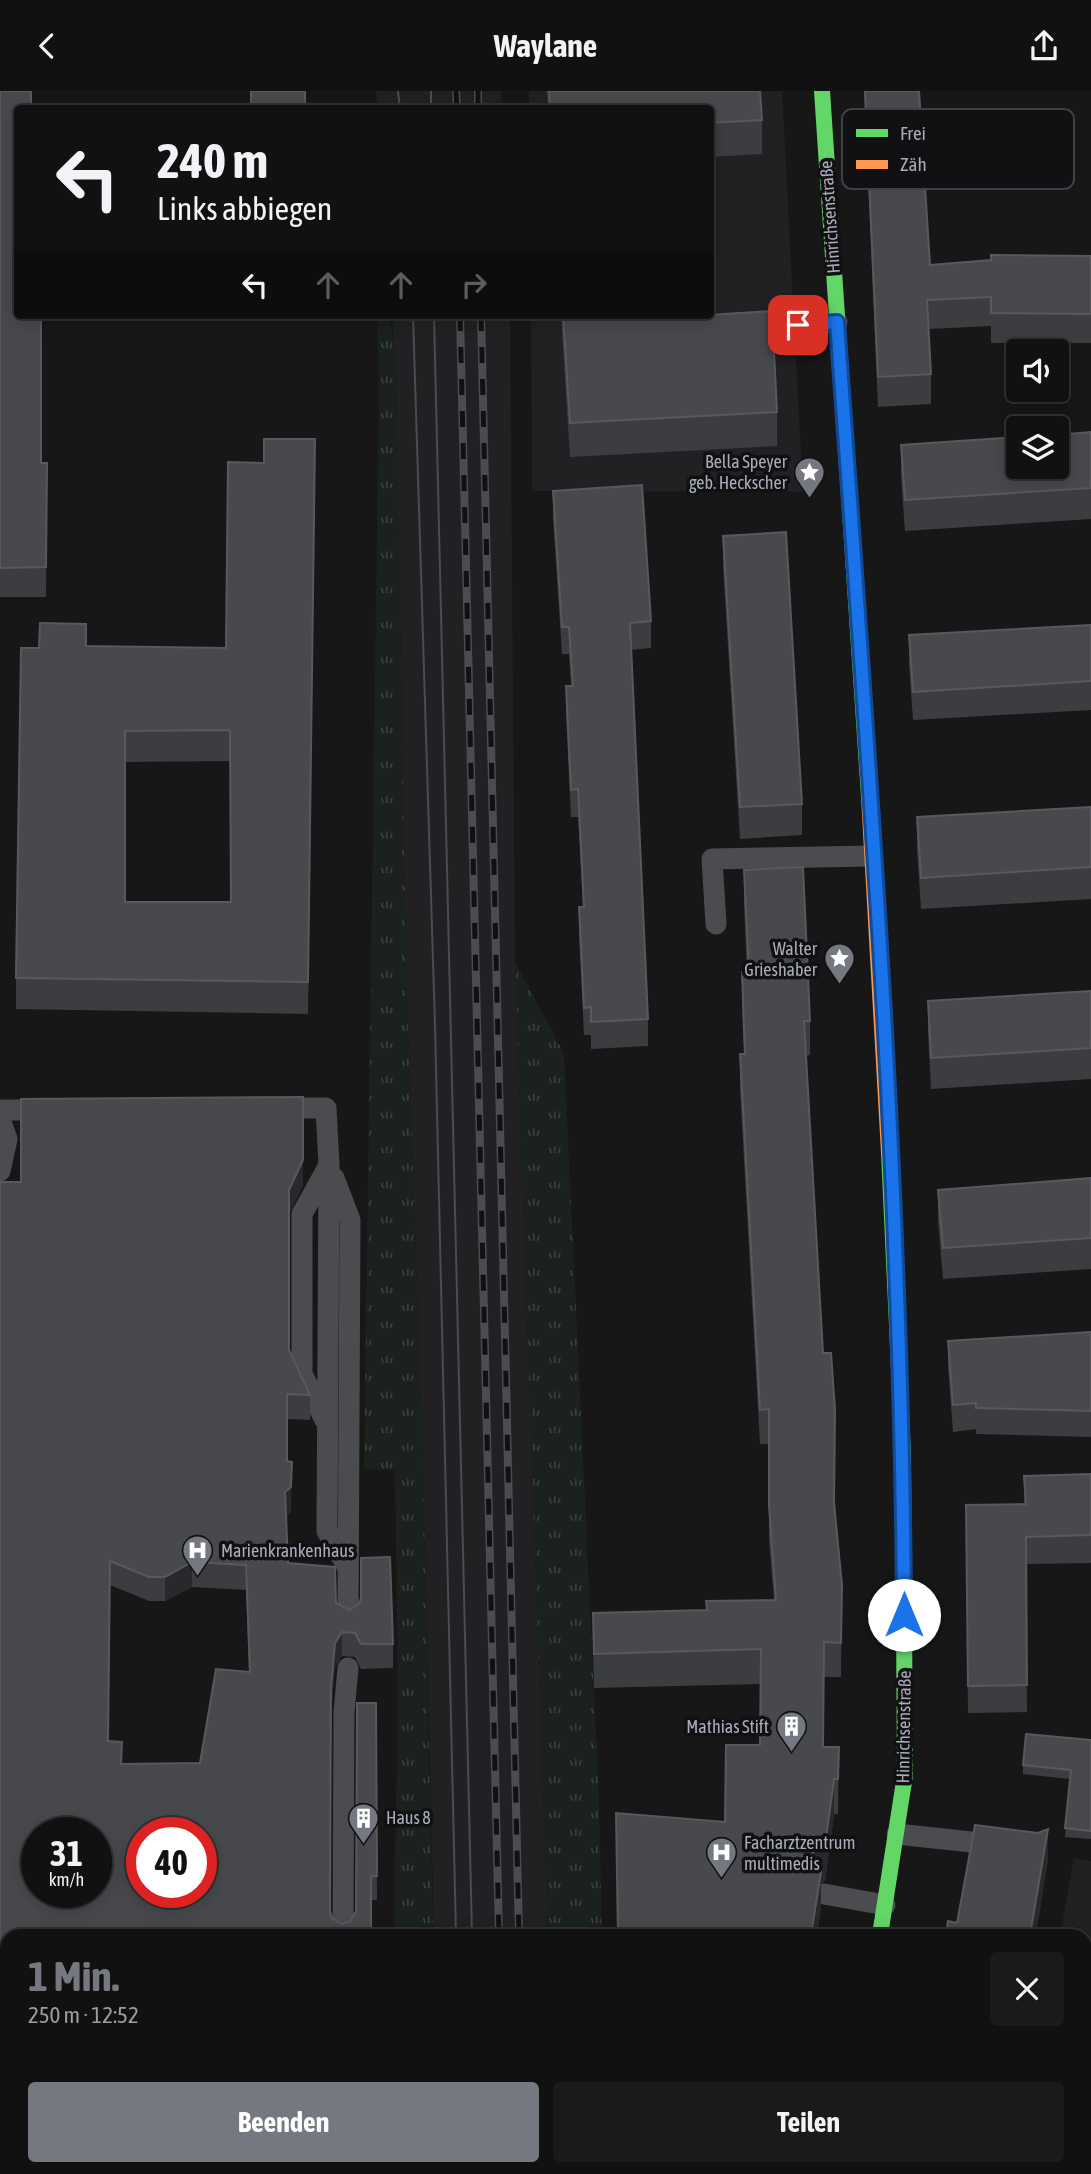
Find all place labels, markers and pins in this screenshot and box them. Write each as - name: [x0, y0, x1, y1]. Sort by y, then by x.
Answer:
- pin: [768, 295, 828, 355]
- place label: Bella Speyer geb. Heckscher: [689, 451, 788, 493]
- place icon: Bella Speyer geb. Heckscher: [793, 455, 827, 499]
- place label: Walter Grieshaber: [744, 938, 818, 980]
- place icon: Walter Grieshaber: [823, 942, 857, 986]
- hospital icon: Marienkrankenhaus: [181, 1534, 215, 1578]
- place label: Marienkrankenhaus: [221, 1540, 354, 1561]
- building icon: Mathias Stift: [775, 1710, 809, 1754]
- place label: Mathias Stift: [686, 1716, 769, 1737]
- building icon: Haus 8: [346, 1801, 380, 1845]
- place label: Haus 8: [386, 1807, 431, 1828]
- place label: Facharztzentrum multimedis: [744, 1832, 855, 1874]
- hospital icon: Facharztzentrum multimedis: [704, 1836, 738, 1880]

